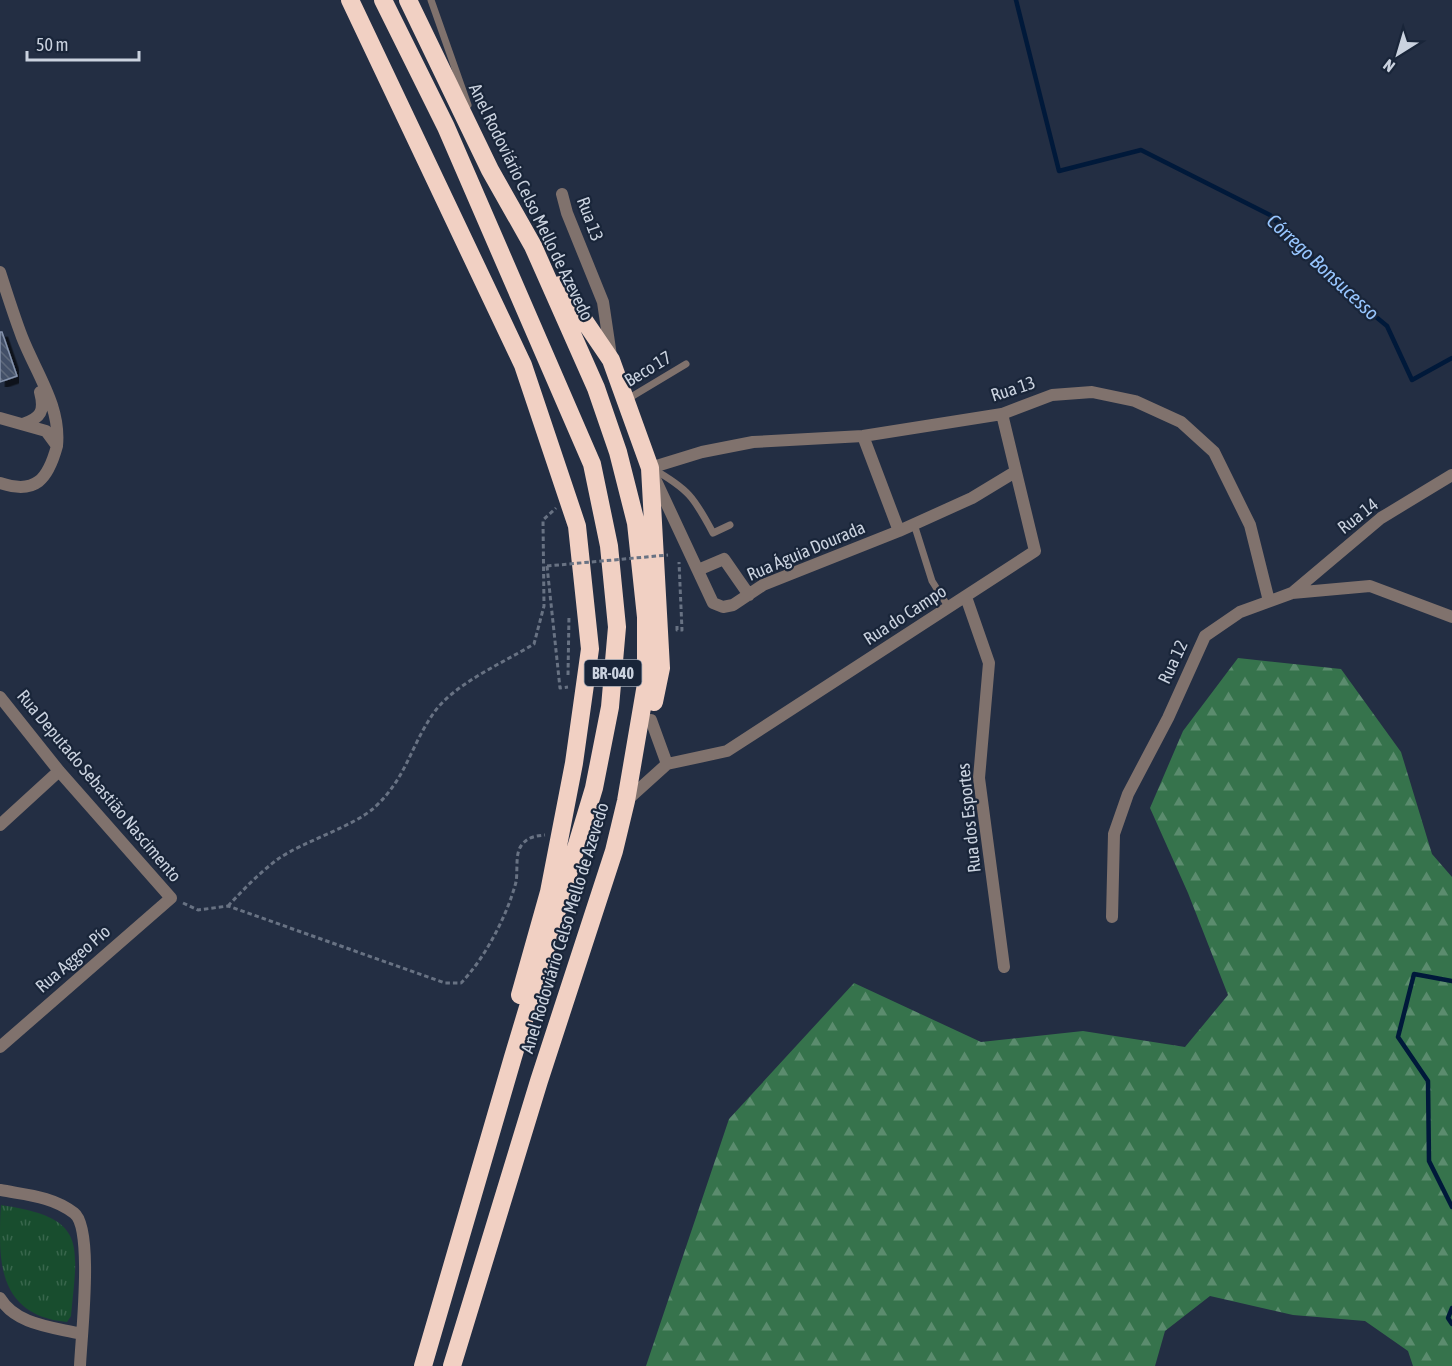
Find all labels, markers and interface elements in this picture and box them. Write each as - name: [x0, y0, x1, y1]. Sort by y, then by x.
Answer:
- scale bar: [27, 24, 140, 62]
- north arrow: [1368, 24, 1428, 84]
- text: 50 m: [36, 34, 68, 55]
- text: N: [1380, 56, 1398, 76]
- street label: Anel Rodoviário Celso Mello de Azevedo: [465, 80, 598, 324]
- street label: Rua 13: [573, 194, 608, 244]
- water label: Córrego Bonsucesso: [1263, 209, 1384, 324]
- street label: Beco 17: [620, 346, 675, 391]
- street label: Rua 13: [988, 372, 1038, 406]
- street label: Rua 14: [1333, 493, 1382, 538]
- street label: Rua Águia Dourada: [744, 516, 868, 585]
- street label: Rua do Campo: [859, 580, 950, 649]
- street label: Rua 12: [1153, 637, 1192, 687]
- road number: BR-040: [584, 660, 642, 686]
- street label: Rua Deputado Sebastião Nascimento: [13, 685, 186, 886]
- street label: Rua dos Esportes: [952, 762, 985, 874]
- street label: Anel Rodoviário Celso Mello de Azevedo: [516, 800, 613, 1056]
- street label: Rua Aggeo Pío: [31, 920, 114, 997]

